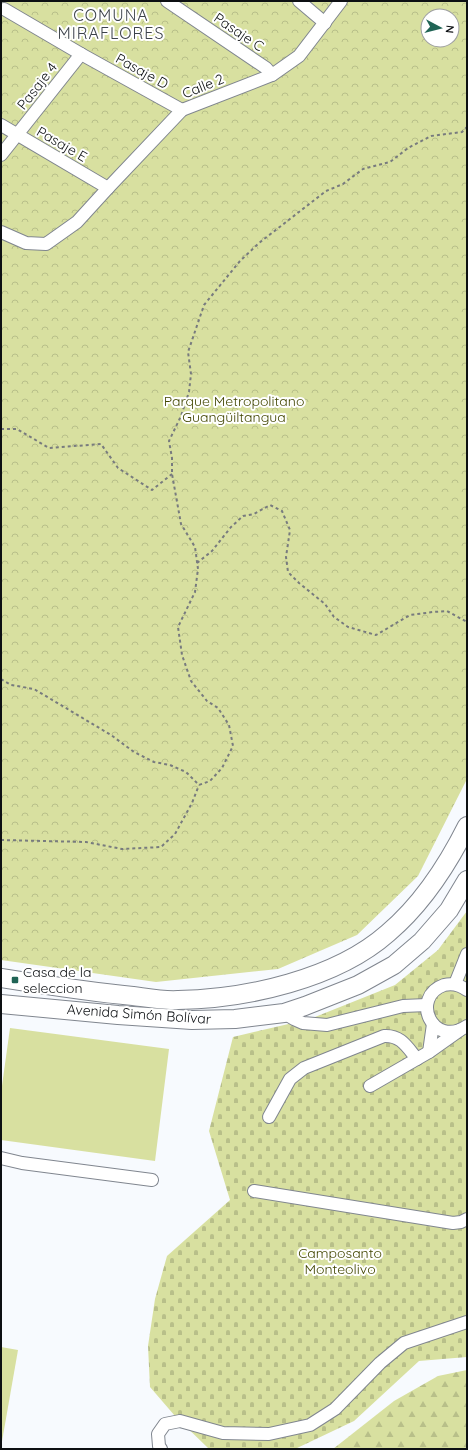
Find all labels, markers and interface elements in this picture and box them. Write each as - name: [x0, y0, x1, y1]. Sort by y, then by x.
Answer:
- district label: COMUNA MIRAFLORES: [58, 5, 164, 43]
- north arrow: [420, 8, 460, 48]
- street label: Pasaje C: [211, 9, 267, 55]
- text: N: [442, 24, 457, 34]
- street label: Pasaje D: [112, 49, 172, 93]
- street label: Pasaje 4: [13, 59, 61, 113]
- street label: Calle 2: [179, 69, 227, 102]
- street label: Pasaje E: [34, 122, 91, 166]
- park label: Parque Metropolitano Guangüiltangua: [164, 392, 304, 426]
- place label: Casa de la seleccion: [23, 963, 92, 997]
- marker: Casa de la seleccion: [10, 975, 20, 985]
- street label: Avenida Simón Bolívar: [66, 1000, 212, 1028]
- park label: Camposanto Monteolivo: [298, 1244, 382, 1278]

